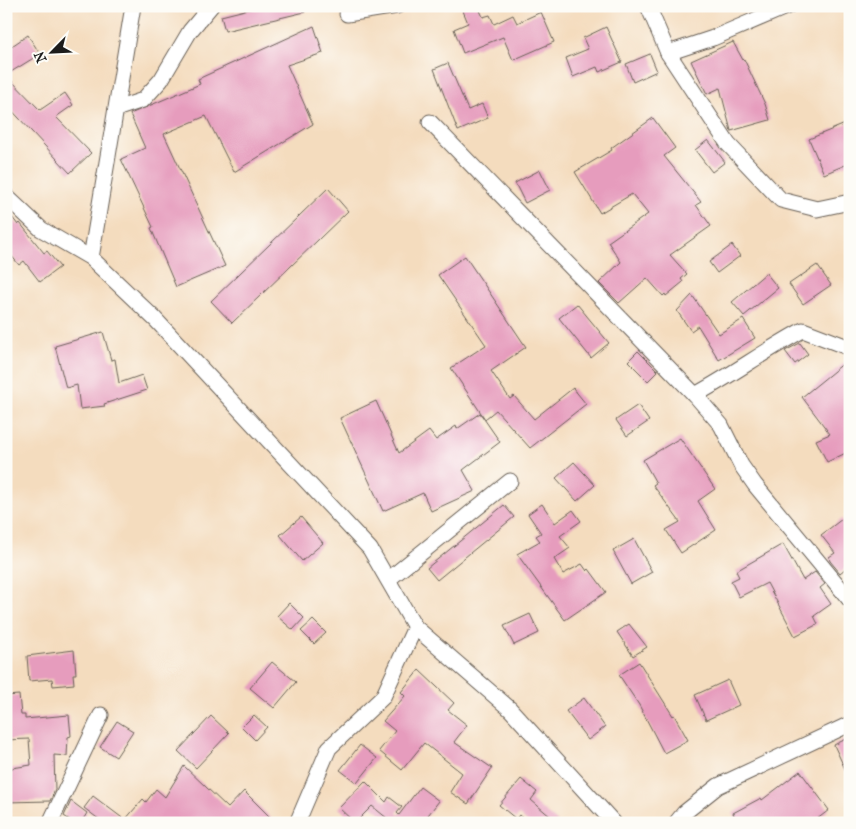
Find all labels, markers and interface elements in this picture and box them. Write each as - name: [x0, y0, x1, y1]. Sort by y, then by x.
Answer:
- north arrow: [28, 28, 78, 78]
- text: N: [31, 48, 51, 65]

